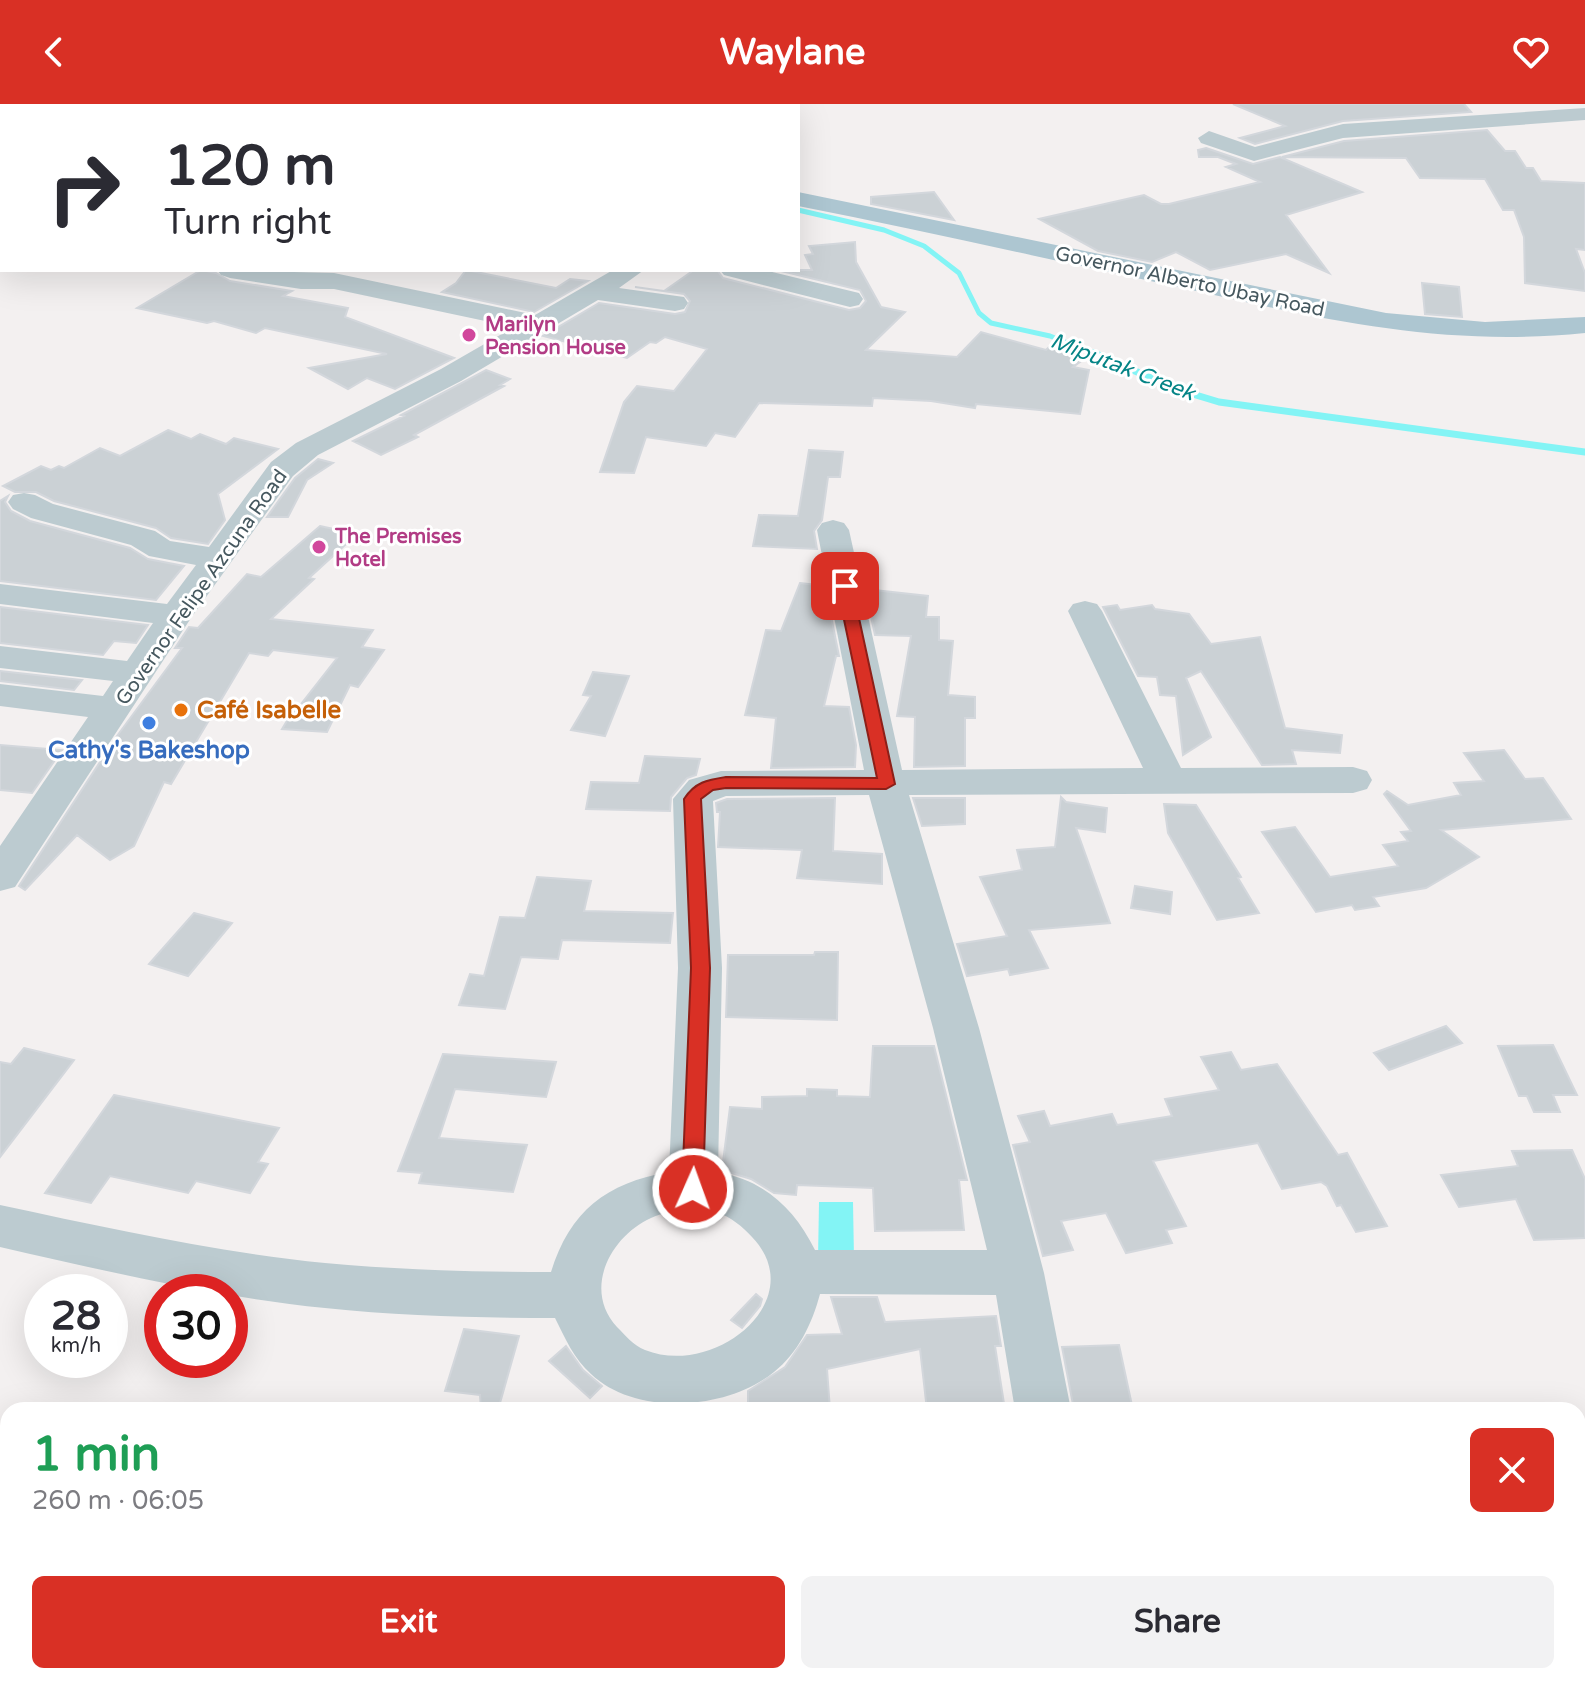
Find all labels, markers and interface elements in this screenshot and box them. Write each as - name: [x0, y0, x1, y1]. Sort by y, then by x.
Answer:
- icon: back: [32, 30, 76, 74]
- icon: heart: [1509, 30, 1553, 74]
- text: Waylane: [720, 31, 865, 74]
- text: 120 m: [164, 133, 335, 200]
- icon: right: [32, 136, 136, 240]
- text: Turn right: [164, 201, 331, 244]
- street label: Governor Alberto Ubay Road: [1053, 242, 1327, 322]
- place label: Marilyn Pension House: [485, 313, 626, 360]
- marker: Marilyn Pension House: [460, 326, 478, 344]
- water label: Miputak Creek: [1047, 327, 1200, 407]
- street label: Governor Felipe Azcuna Road: [111, 465, 293, 710]
- place label: The Premises Hotel: [334, 525, 462, 572]
- marker: The Premises Hotel: [310, 538, 328, 556]
- pin: [811, 552, 879, 620]
- icon: arrive: [823, 564, 867, 608]
- place label: Café Isabelle: [197, 696, 341, 725]
- marker: Café Isabelle: [172, 701, 190, 719]
- marker: Cathy's Bakeshop: [140, 714, 158, 732]
- place label: Cathy's Bakeshop: [48, 736, 250, 765]
- position arrow: [651, 1147, 735, 1231]
- speed limit sign: 30: [144, 1274, 248, 1378]
- text: 28: [51, 1292, 101, 1340]
- text: km/h: [51, 1334, 101, 1358]
- text: 1 min: [32, 1426, 160, 1484]
- button: close: [1470, 1428, 1554, 1512]
- text: 260 m · 06:05: [32, 1485, 204, 1516]
- button: Exit: [32, 1576, 785, 1668]
- button: Share: [801, 1576, 1554, 1668]

